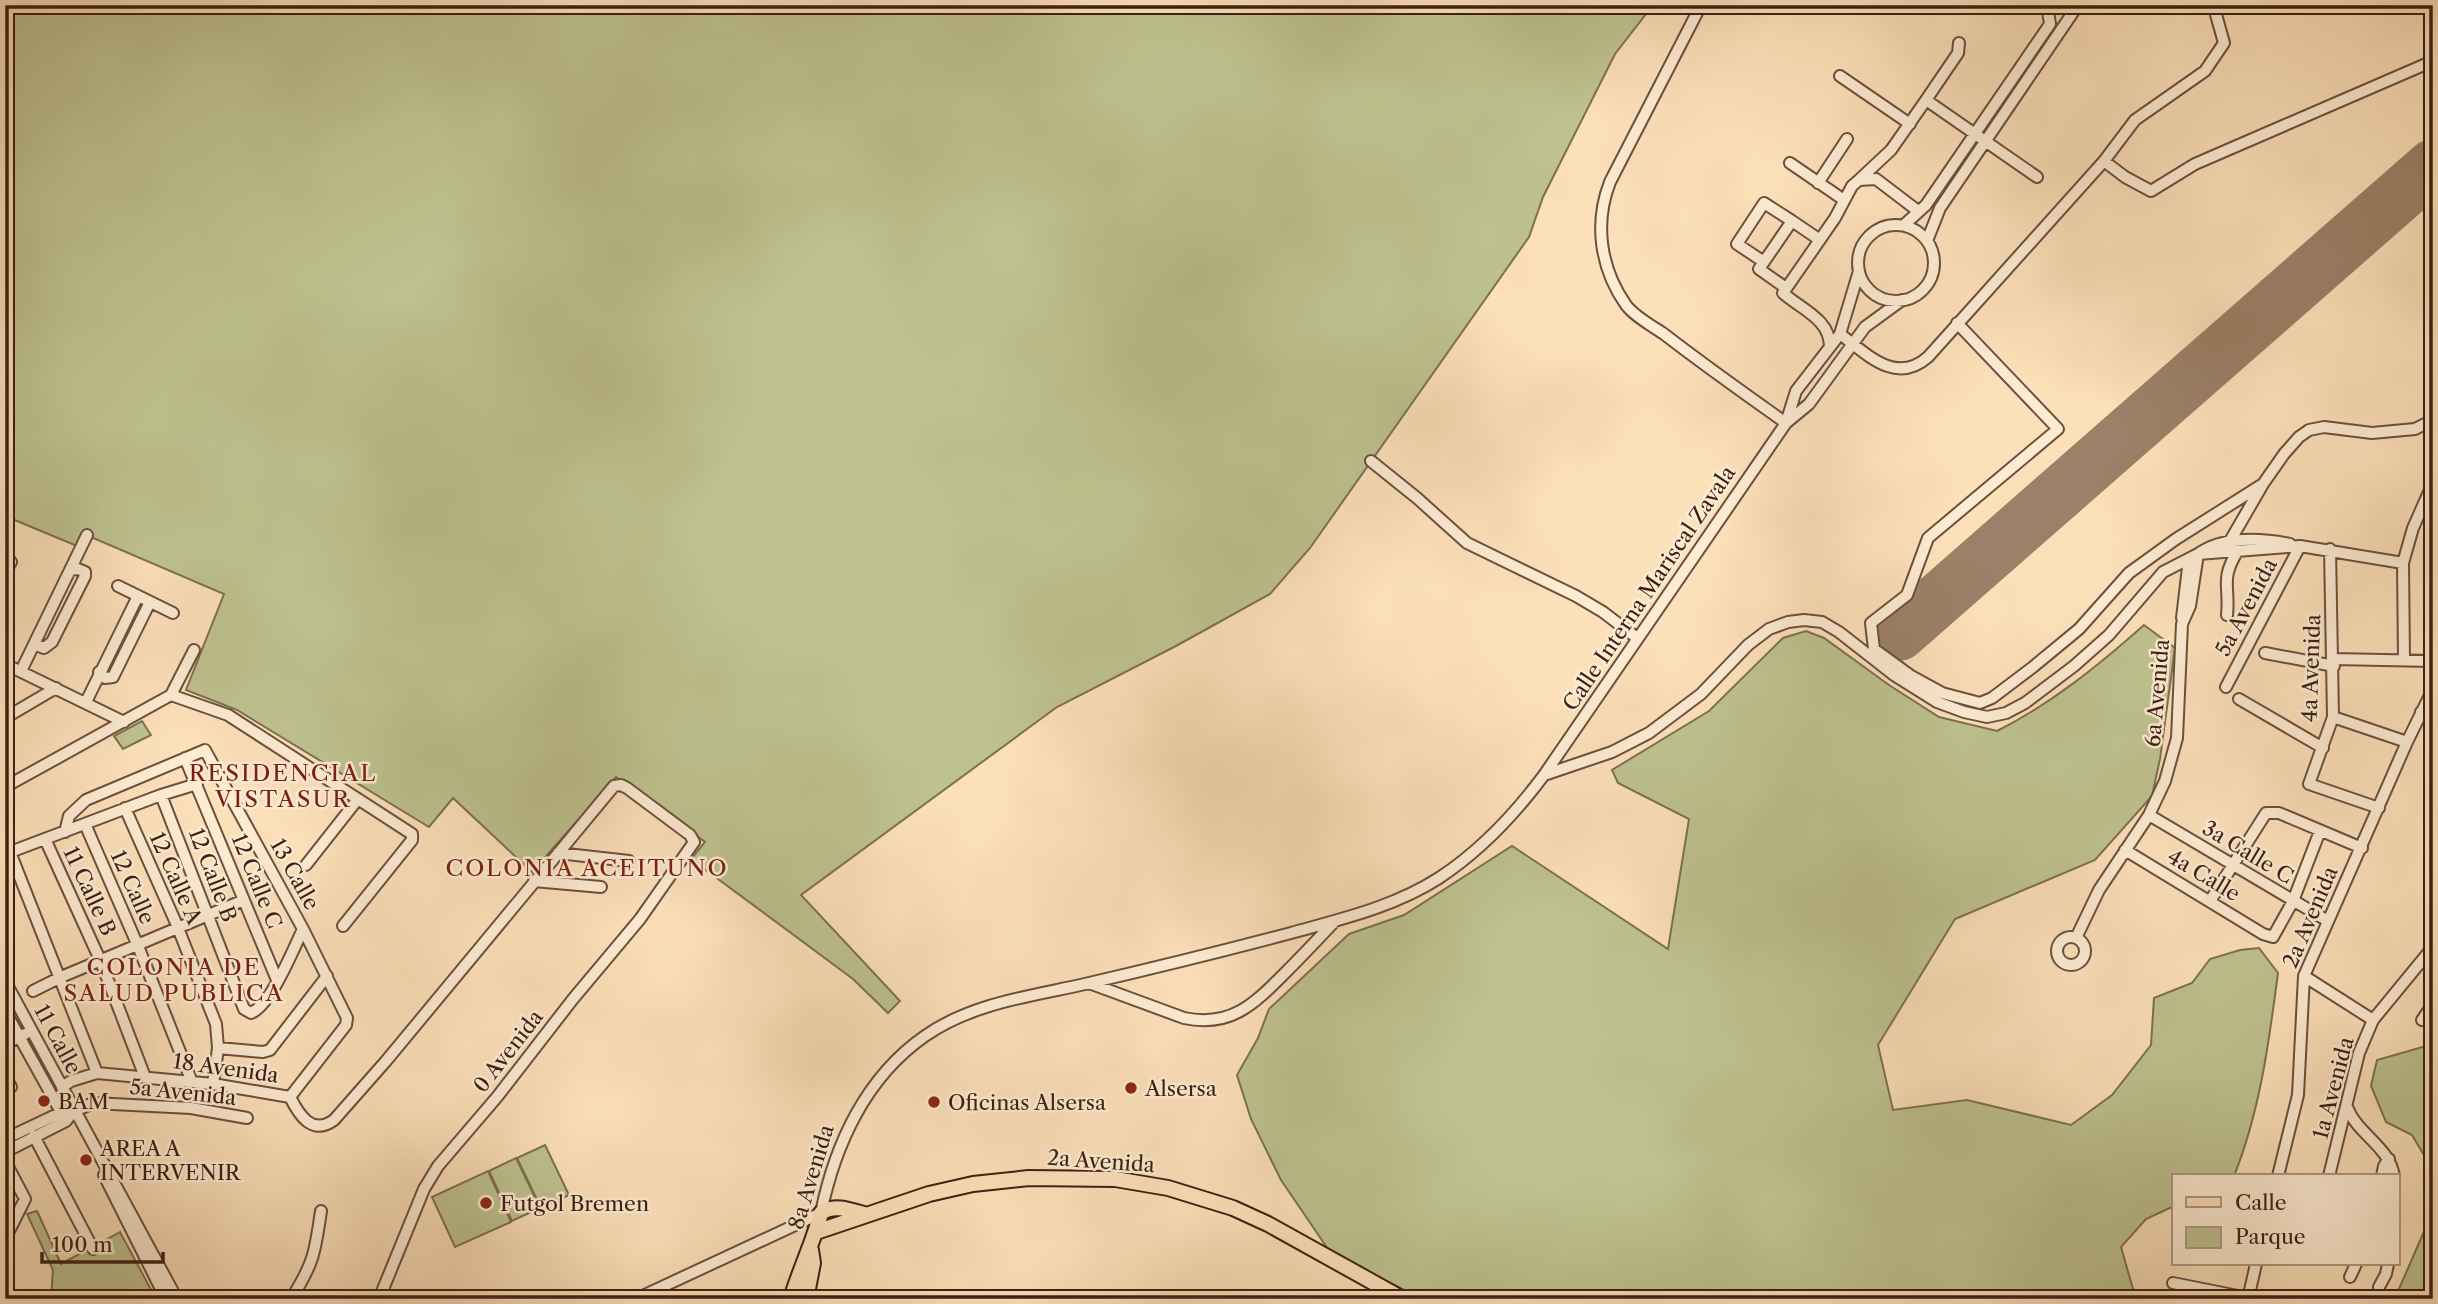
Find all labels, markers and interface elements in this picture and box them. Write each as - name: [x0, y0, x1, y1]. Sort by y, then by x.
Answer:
- street label: Calle Interna Mariscal Zavala: [1558, 460, 1741, 715]
- street label: 5a Avenida: [2210, 553, 2283, 660]
- street label: 4a Avenida: [2297, 613, 2325, 722]
- street label: 6a Avenida: [2140, 637, 2174, 748]
- district label: RESIDENCIAL VISTASUR: [189, 759, 377, 813]
- street label: 3a Calle C: [2198, 815, 2298, 889]
- street label: 12 Calle B: [184, 825, 242, 925]
- street label: 12 Calle A: [145, 828, 208, 928]
- street label: 12 Calle C: [227, 830, 287, 932]
- street label: 13 Calle: [265, 834, 325, 914]
- street label: 11 Calle B: [59, 843, 121, 939]
- street label: 4a Calle: [2163, 844, 2245, 906]
- street label: 12 Calle: [106, 846, 160, 928]
- district label: COLONIA ACEITUNO: [445, 854, 729, 882]
- street label: 2a Avenida: [2277, 862, 2343, 972]
- district label: COLONIA DE SALUD PUBLICA: [64, 953, 284, 1007]
- street label: 11 Calle: [29, 1000, 87, 1078]
- street label: 0 Avenida: [468, 1004, 549, 1097]
- street label: 1a Avenida: [2307, 1033, 2359, 1142]
- street label: 18 Avenida: [172, 1048, 281, 1088]
- street label: 5a Avenida: [128, 1074, 239, 1110]
- place label: Alsersa: [1144, 1076, 1218, 1101]
- marker: Alsersa: [1123, 1080, 1139, 1096]
- place label: BAM: [58, 1089, 109, 1114]
- place label: Oficinas Alsersa: [948, 1090, 1107, 1115]
- marker: BAM: [36, 1093, 52, 1109]
- marker: Oficinas Alsersa: [926, 1094, 942, 1110]
- street label: 8a Avenida: [783, 1121, 839, 1232]
- place label: AREA A INTERVENIR: [99, 1136, 242, 1185]
- street label: 2a Avenida: [1046, 1145, 1157, 1177]
- marker: AREA A INTERVENIR: [78, 1152, 94, 1168]
- legend: [2172, 1174, 2400, 1266]
- text: Calle: [2235, 1190, 2287, 1215]
- place label: Futgol Bremen: [500, 1191, 649, 1216]
- marker: Futgol Bremen: [478, 1195, 494, 1211]
- scale bar: [42, 1220, 163, 1264]
- text: Parque: [2235, 1224, 2306, 1249]
- text: 100 m: [52, 1232, 113, 1257]

